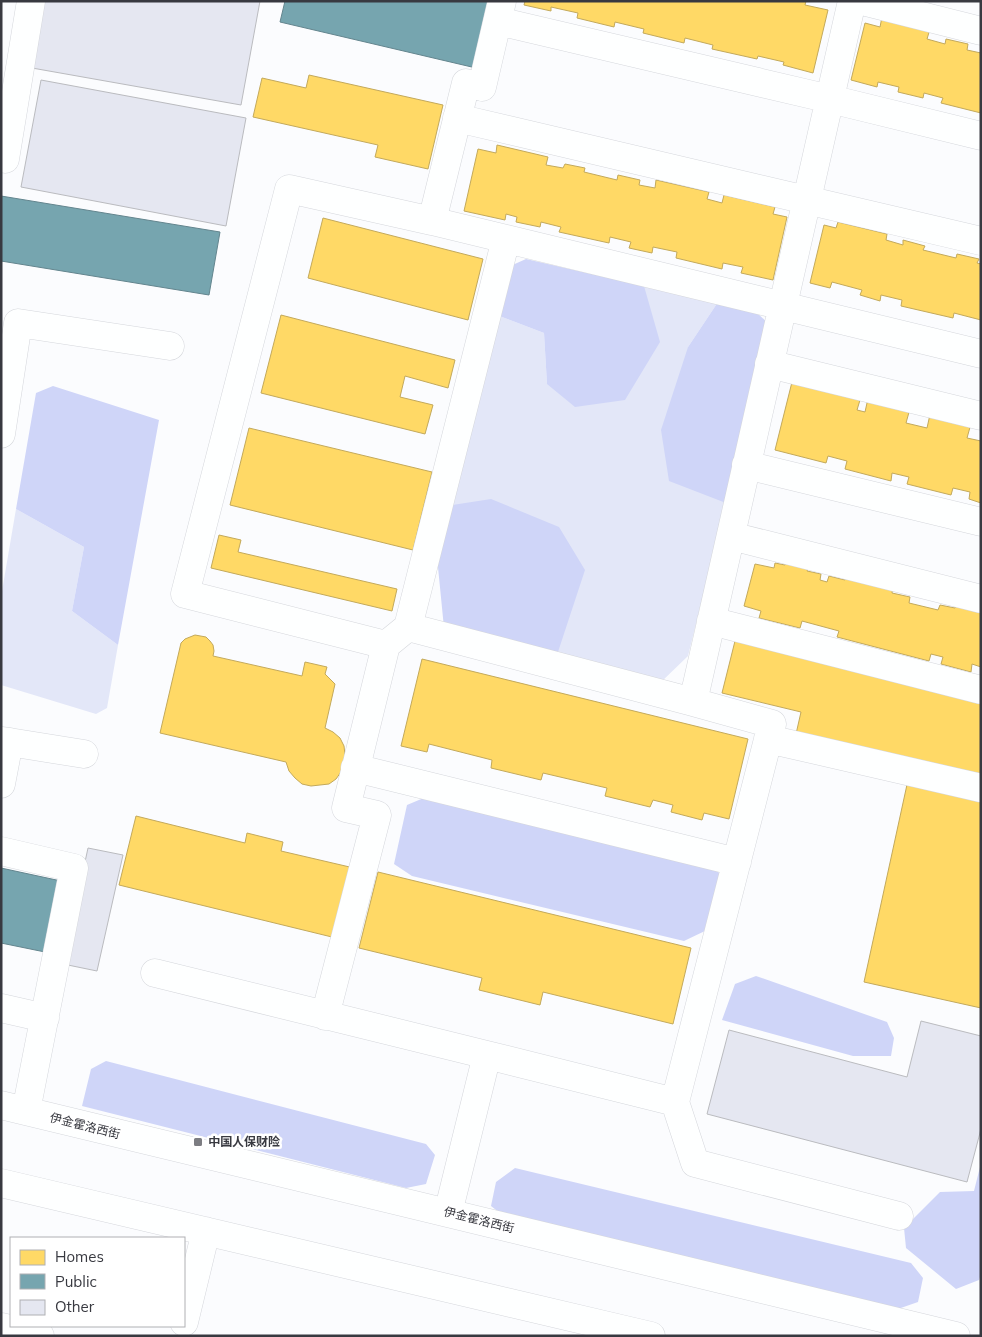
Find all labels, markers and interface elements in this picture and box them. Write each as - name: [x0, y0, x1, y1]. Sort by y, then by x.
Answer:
- street label: 伊金霍洛西街: [48, 1110, 122, 1142]
- place label: 中国人保财险: [208, 1134, 280, 1149]
- marker: 中国人保财险: [192, 1136, 204, 1148]
- street label: 伊金霍洛西街: [442, 1204, 516, 1236]
- legend: [10, 1237, 185, 1327]
- text: Homes: [55, 1247, 104, 1266]
- text: Public: [55, 1272, 97, 1291]
- text: Other: [55, 1297, 95, 1316]

